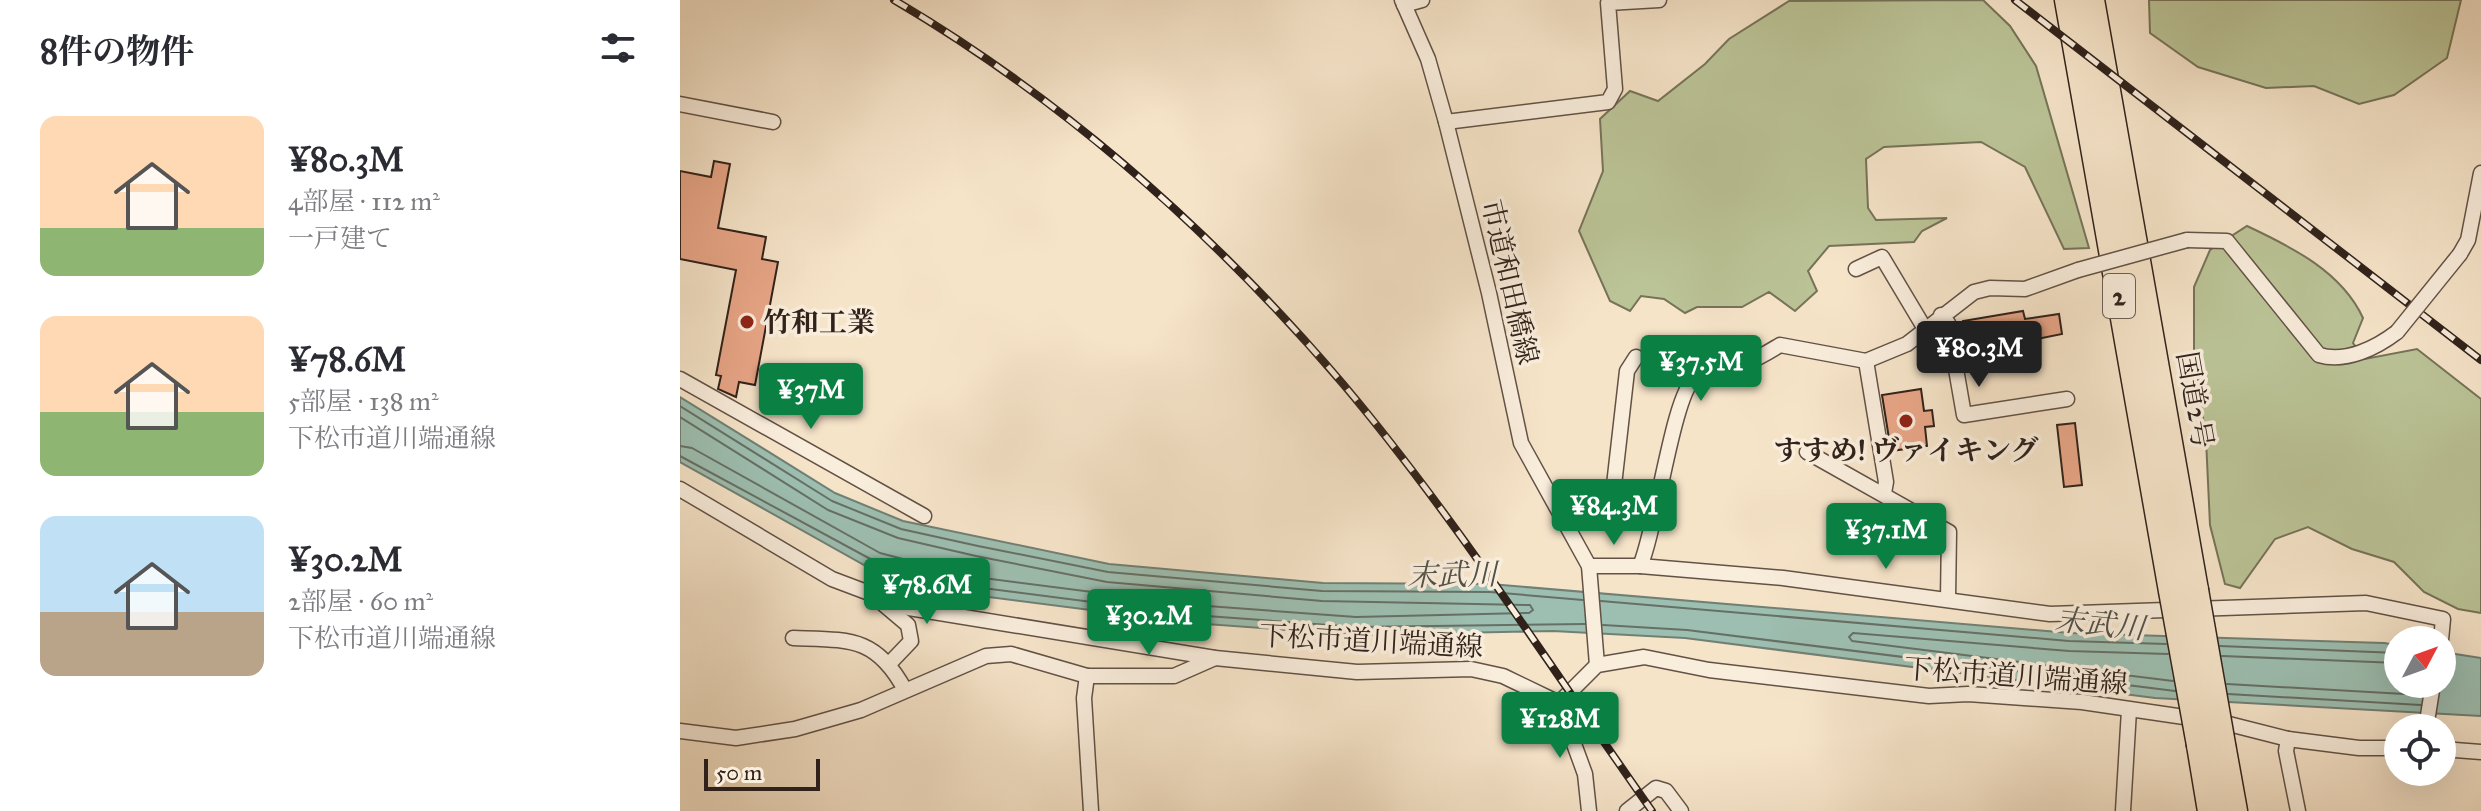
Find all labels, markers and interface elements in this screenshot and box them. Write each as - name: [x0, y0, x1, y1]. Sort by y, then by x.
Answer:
- icon: filters: [596, 26, 640, 70]
- text: 8件の物件: [40, 31, 194, 72]
- text: ¥80.3M: [288, 139, 404, 180]
- icon: home: [104, 148, 200, 244]
- text: 4部屋 · 112 m²: [288, 185, 440, 217]
- street label: 市道和田橋線: [1474, 196, 1546, 368]
- text: 一戸建て: [288, 222, 392, 254]
- road number: 2: [2103, 274, 2135, 318]
- place label: 竹和工業: [763, 305, 875, 340]
- marker: 竹和工業: [738, 313, 756, 331]
- pin: ¥80.3M: [1914, 321, 2044, 389]
- text: ¥80.3M: [1935, 331, 2023, 363]
- pin: ¥37.5M: [1636, 335, 1766, 403]
- text: ¥78.6M: [288, 339, 406, 380]
- text: ¥37.5M: [1659, 345, 1743, 377]
- icon: home: [104, 348, 200, 444]
- street label: 国道2号: [2169, 349, 2221, 451]
- pin: ¥37M: [764, 363, 858, 431]
- text: ¥37M: [777, 373, 845, 405]
- text: 5部屋 · 138 m²: [288, 385, 438, 417]
- marker: すすめ! ヴァイキング: [1897, 412, 1915, 430]
- text: 下松市道川端通線: [288, 422, 496, 454]
- place label: すすめ! ヴァイキング: [1773, 433, 2039, 468]
- pin: ¥84.3M: [1549, 479, 1679, 547]
- text: ¥84.3M: [1570, 489, 1658, 521]
- pin: ¥37.1M: [1821, 503, 1951, 571]
- text: ¥37.1M: [1844, 513, 1928, 545]
- text: ¥30.2M: [288, 539, 403, 580]
- icon: home: [104, 548, 200, 644]
- water label: 末武川: [1407, 556, 1500, 594]
- pin: ¥78.6M: [862, 558, 992, 626]
- text: ¥78.6M: [882, 568, 972, 600]
- text: 2部屋 · 60 m²: [288, 585, 433, 617]
- pin: ¥30.2M: [1084, 589, 1214, 657]
- text: ¥30.2M: [1105, 599, 1193, 631]
- water label: 末武川: [2053, 601, 2150, 647]
- street label: 下松市道川端通線: [1258, 618, 1484, 664]
- text: 下松市道川端通線: [288, 622, 496, 654]
- north arrow: [2384, 626, 2456, 698]
- map controls: [2384, 626, 2456, 786]
- street label: 下松市道川端通線: [1903, 651, 2129, 701]
- pin: ¥128M: [1504, 692, 1616, 760]
- text: ¥128M: [1520, 702, 1600, 734]
- button: locate: [2384, 714, 2456, 786]
- scale bar: [704, 755, 820, 791]
- text: 50 m: [716, 759, 762, 786]

